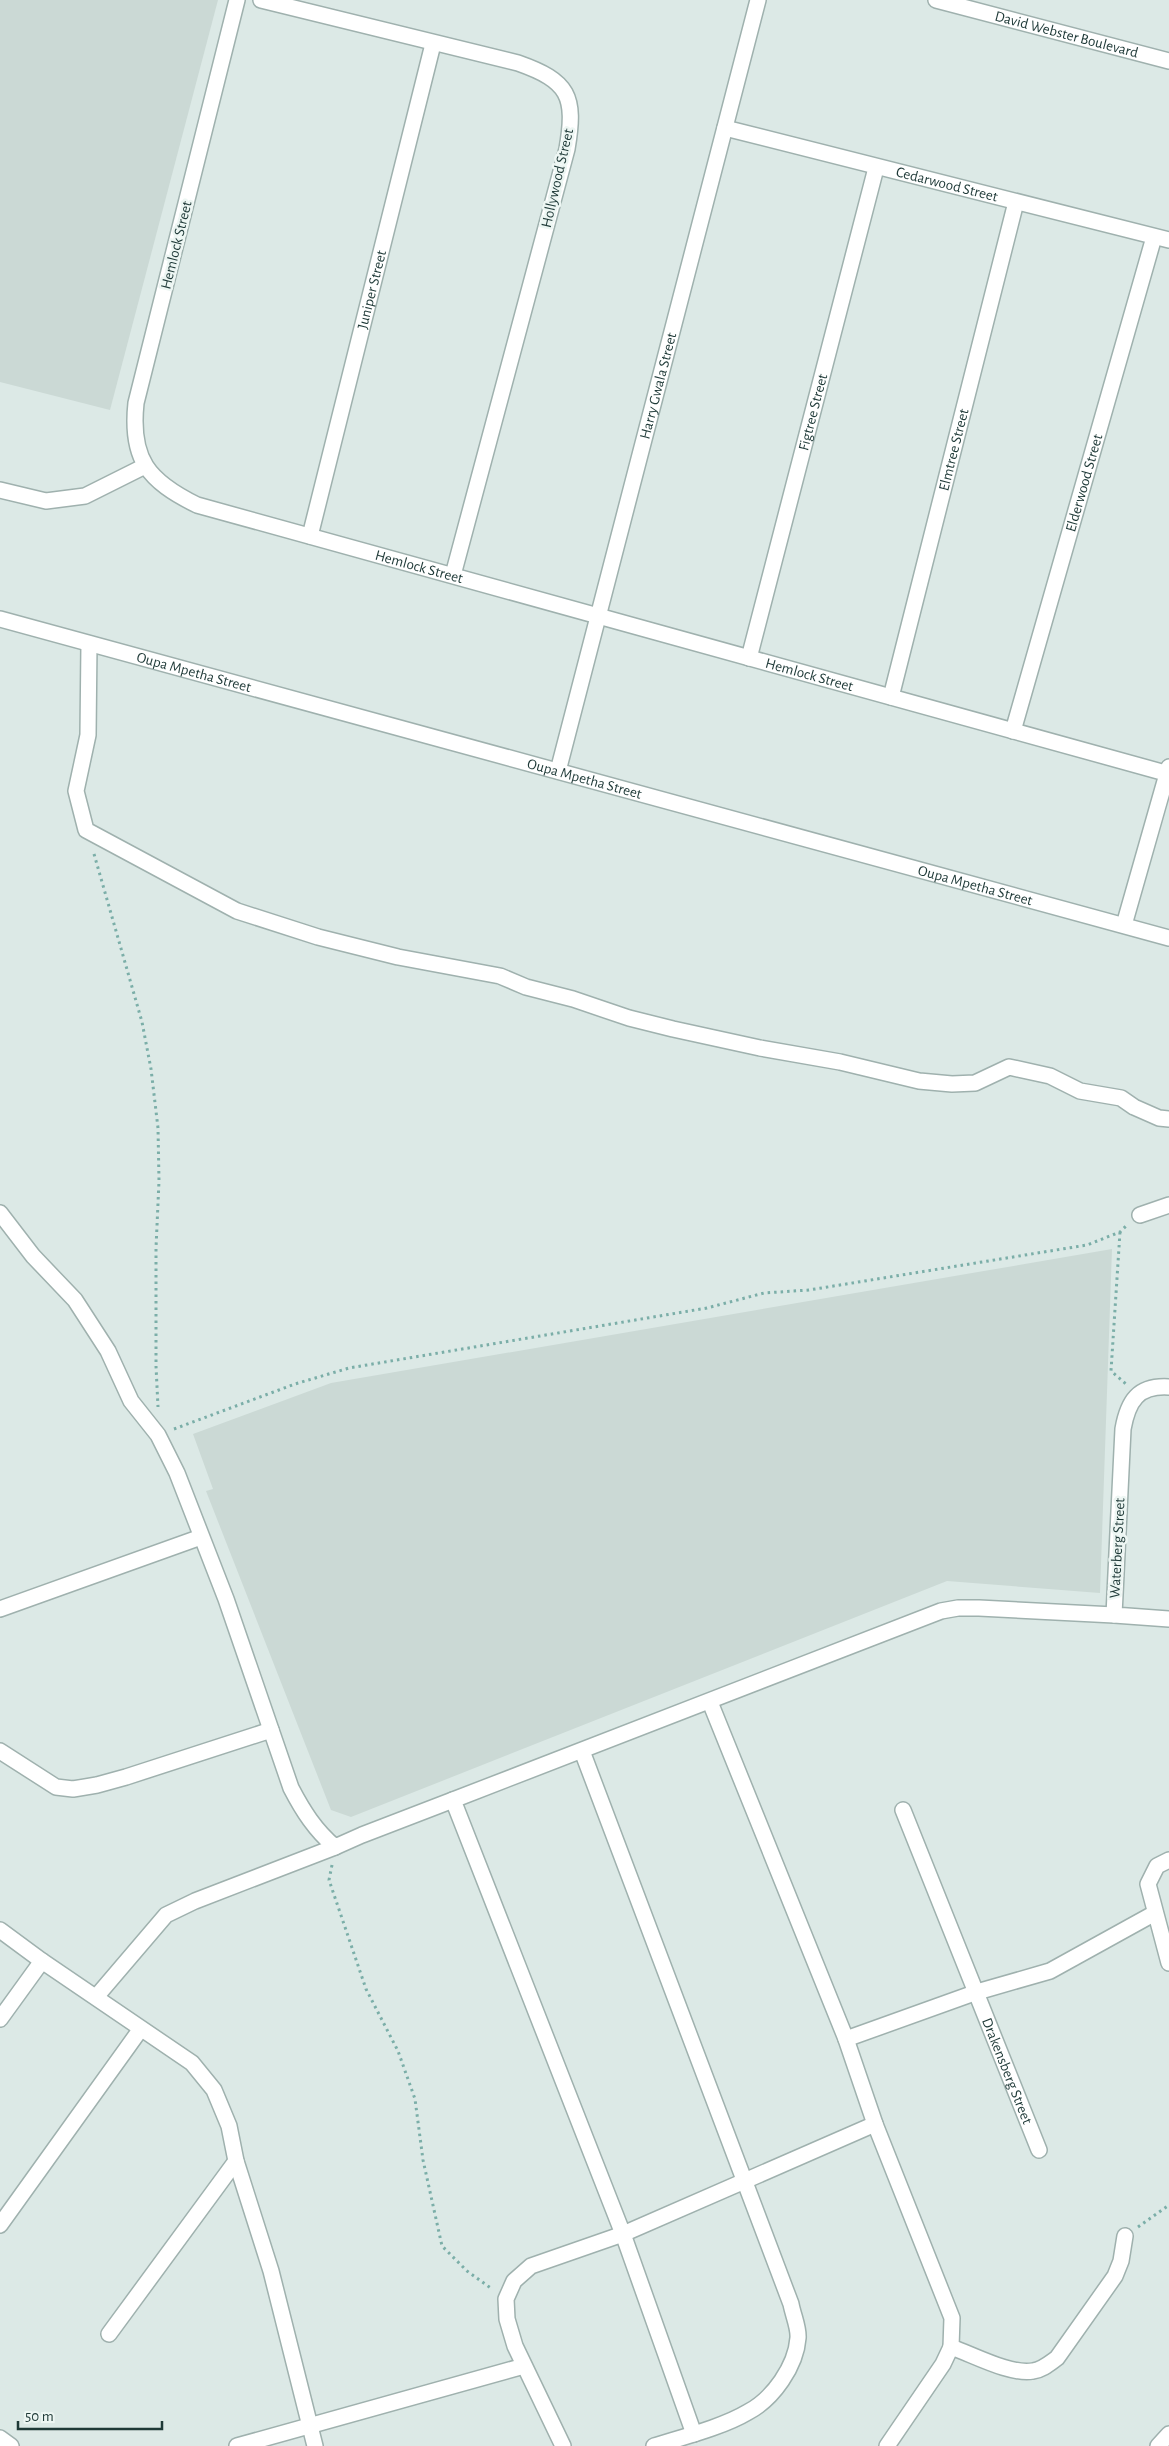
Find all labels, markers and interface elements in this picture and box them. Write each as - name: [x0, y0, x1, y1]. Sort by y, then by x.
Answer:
- street label: David Webster Boulevard: [993, 9, 1140, 61]
- street label: Hollywood Street: [539, 127, 576, 229]
- street label: Cedarwood Street: [895, 164, 1000, 205]
- street label: Hemlock Street: [158, 199, 195, 291]
- street label: Juniper Street: [355, 249, 389, 331]
- street label: Harry Gwala Street: [637, 331, 679, 441]
- street label: Figtree Street: [796, 372, 830, 452]
- street label: Elmtree Street: [936, 407, 972, 493]
- street label: Elderwood Street: [1063, 432, 1105, 534]
- street label: Hemlock Street: [373, 548, 465, 586]
- street label: Oupa Mpetha Street: [135, 650, 253, 695]
- street label: Hemlock Street: [764, 656, 855, 694]
- street label: Oupa Mpetha Street: [526, 756, 644, 802]
- street label: Oupa Mpetha Street: [916, 863, 1034, 908]
- street label: Waterberg Street: [1107, 1497, 1128, 1599]
- street label: Drakensberg Street: [979, 2016, 1035, 2126]
- scale bar: [18, 2398, 161, 2430]
- text: 50 m: [25, 2409, 54, 2424]

